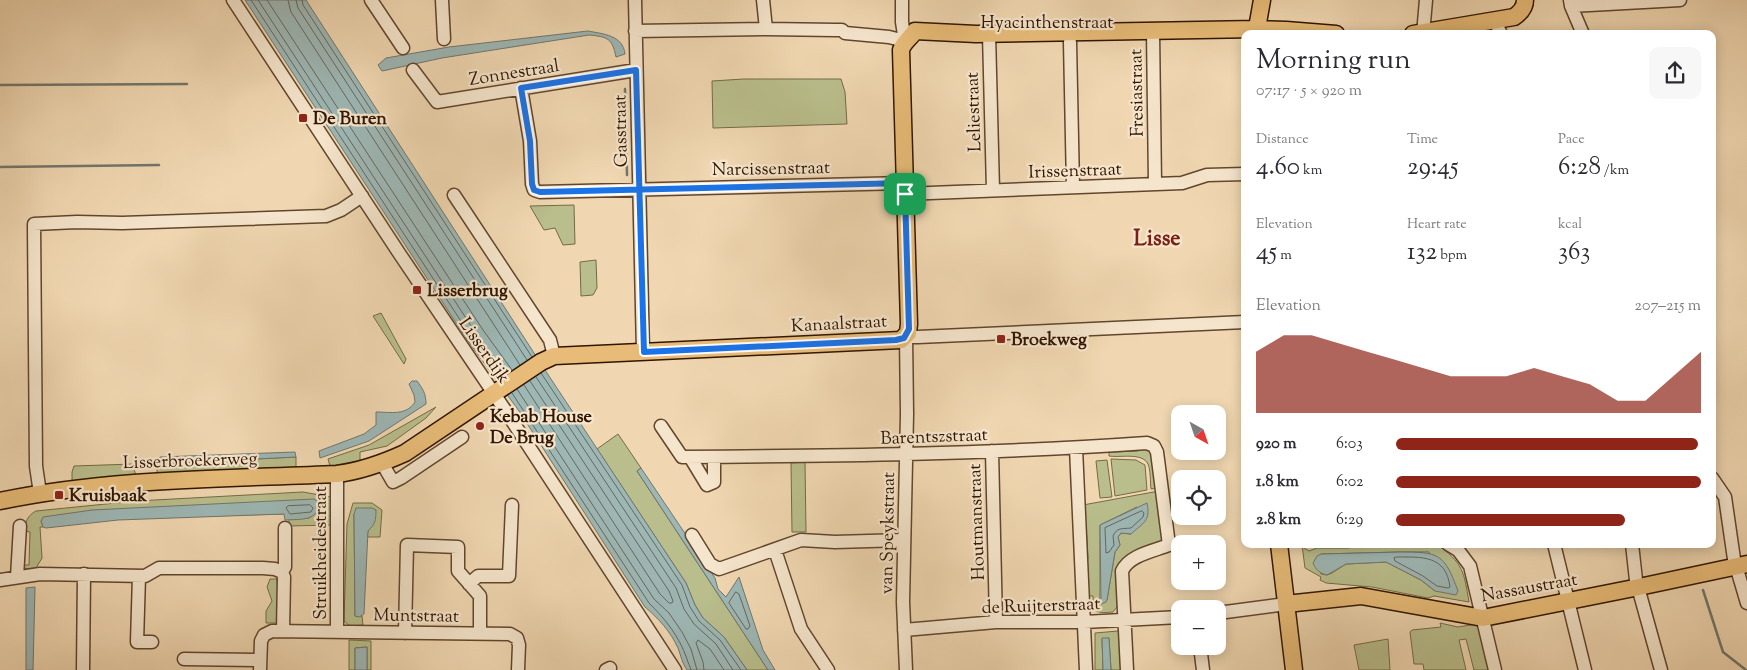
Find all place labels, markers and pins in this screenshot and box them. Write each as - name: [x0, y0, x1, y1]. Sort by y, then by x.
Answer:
- place label: De Buren: [313, 107, 387, 133]
- marker: De Buren: [297, 112, 309, 124]
- pin: [884, 173, 926, 215]
- place label: Lisserbrug: [427, 279, 508, 305]
- marker: Lisserbrug: [411, 284, 423, 296]
- place label: Broekweg: [1011, 328, 1087, 354]
- marker: Broekweg: [995, 333, 1007, 345]
- place label: Kebab House De Brug: [490, 405, 593, 452]
- marker: Kebab House De Brug: [474, 420, 486, 432]
- place label: Kruisbaak: [69, 484, 147, 510]
- marker: Kruisbaak: [53, 489, 65, 501]

